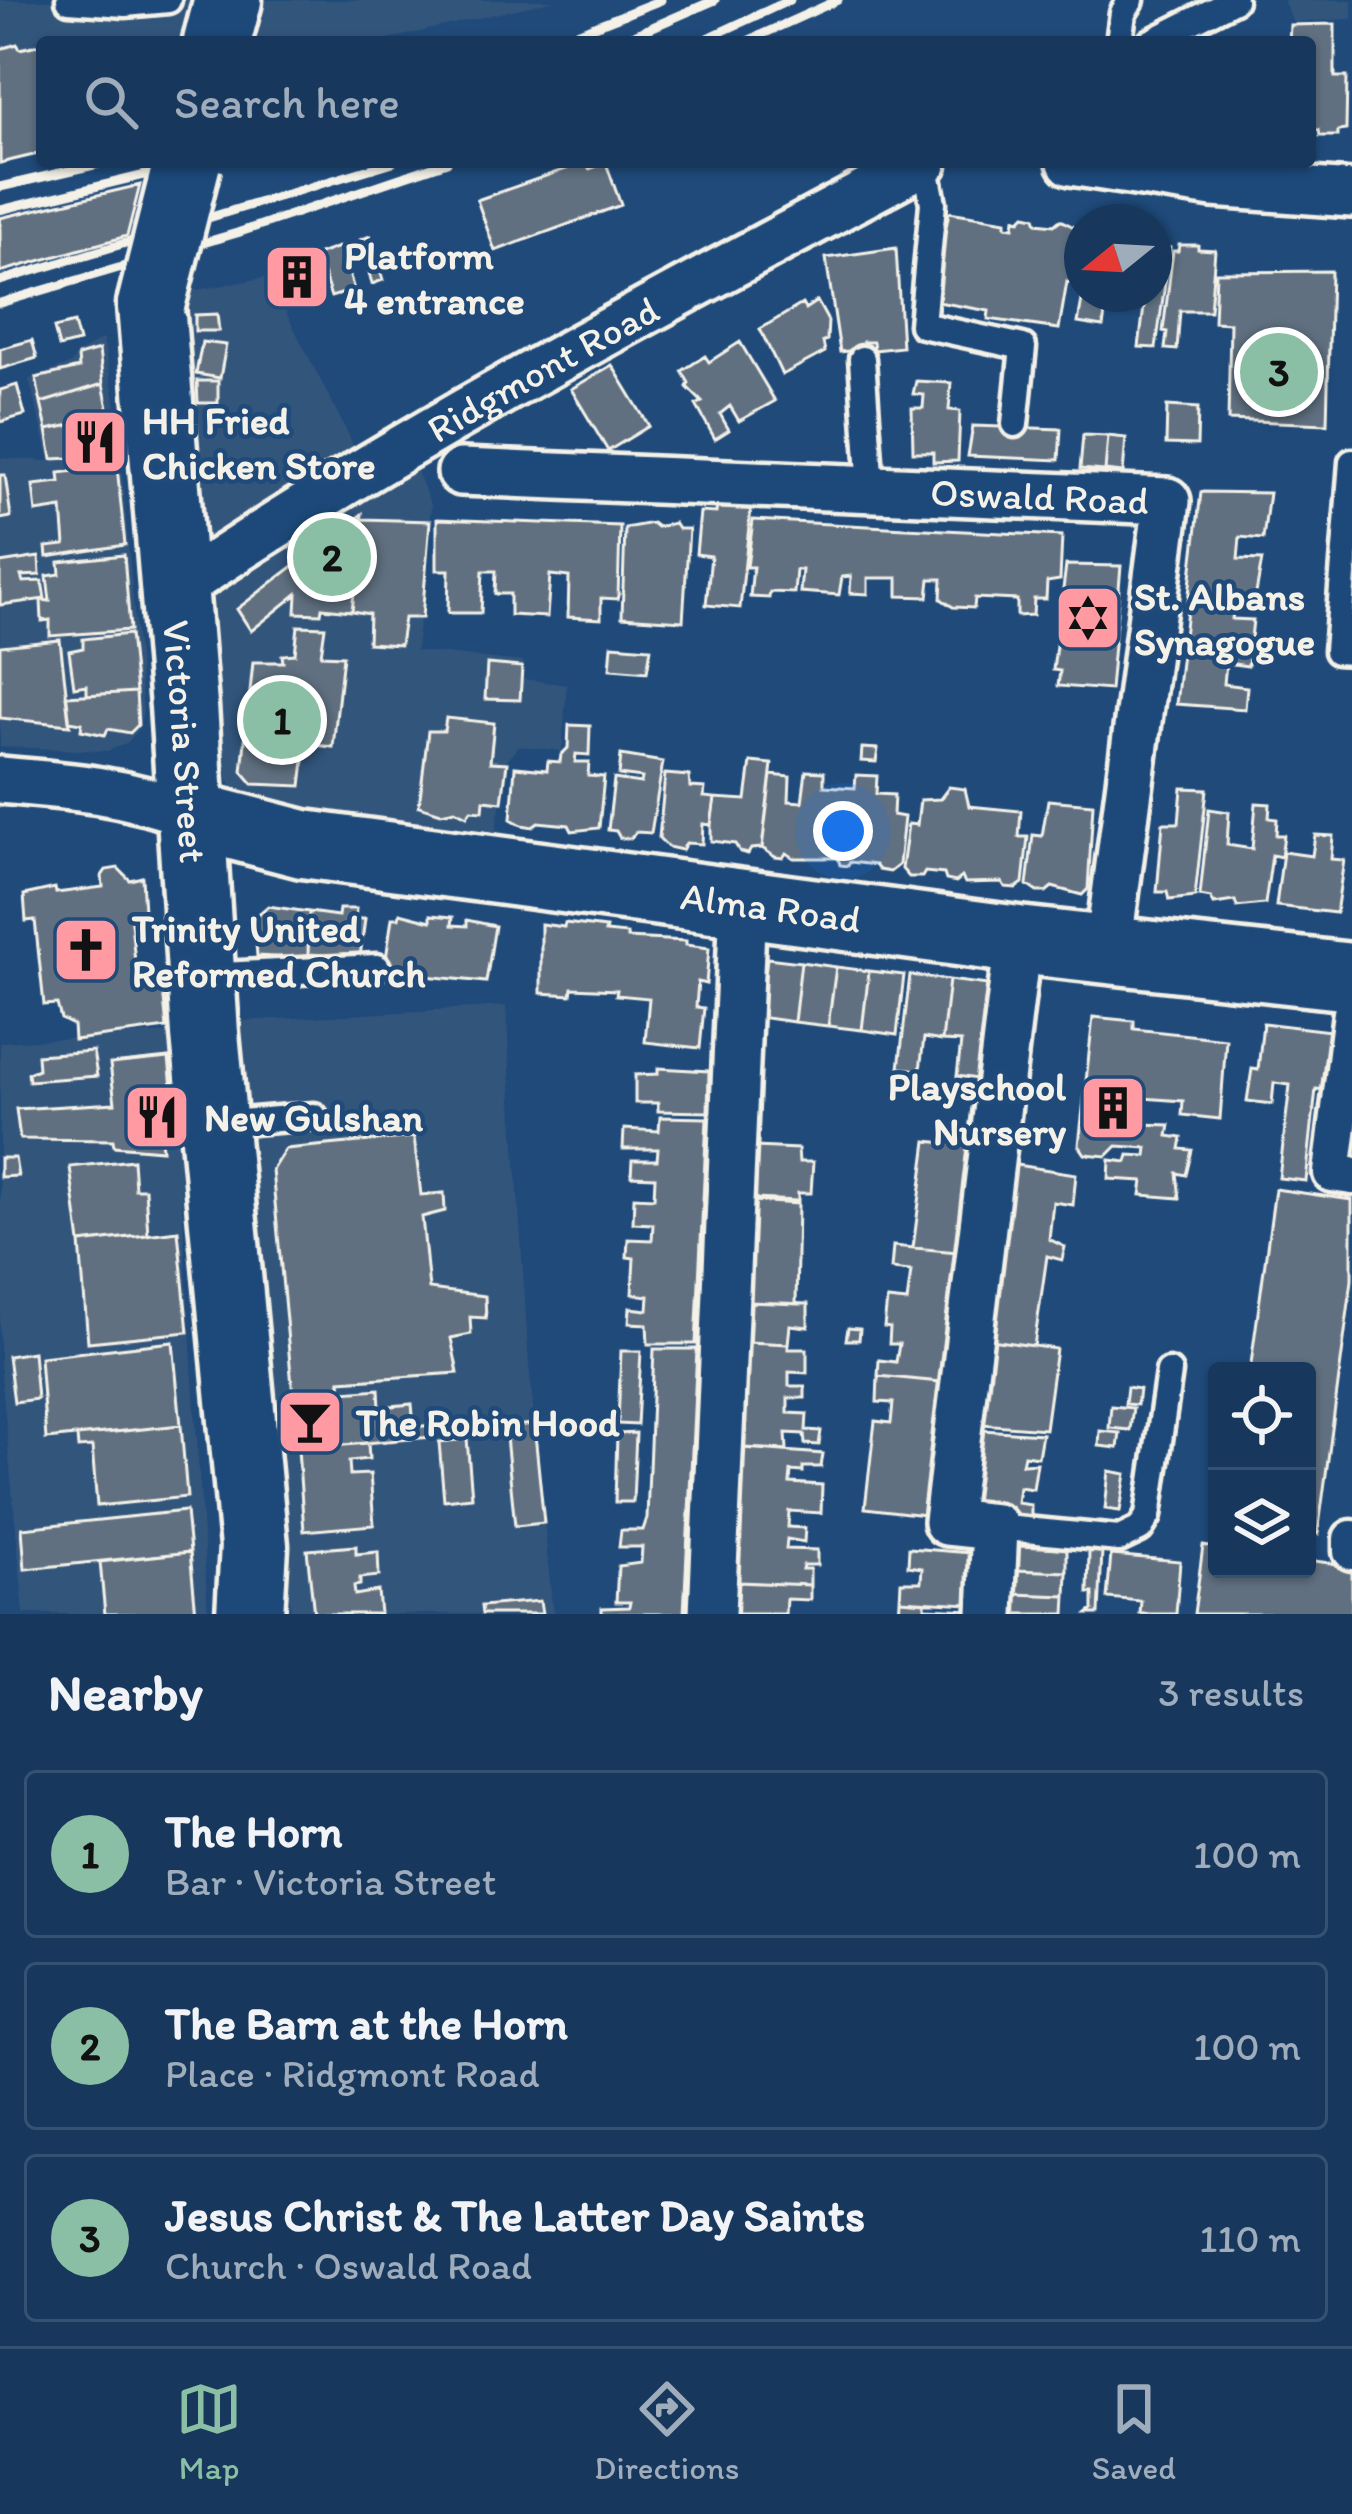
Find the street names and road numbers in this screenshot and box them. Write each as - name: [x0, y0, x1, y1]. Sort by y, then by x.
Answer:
- street label: Ridgmont Road: [419, 286, 667, 453]
- street label: Oswald Road: [929, 468, 1150, 524]
- street label: Victoria Street: [153, 618, 217, 865]
- street label: Alma Road: [678, 872, 864, 943]

